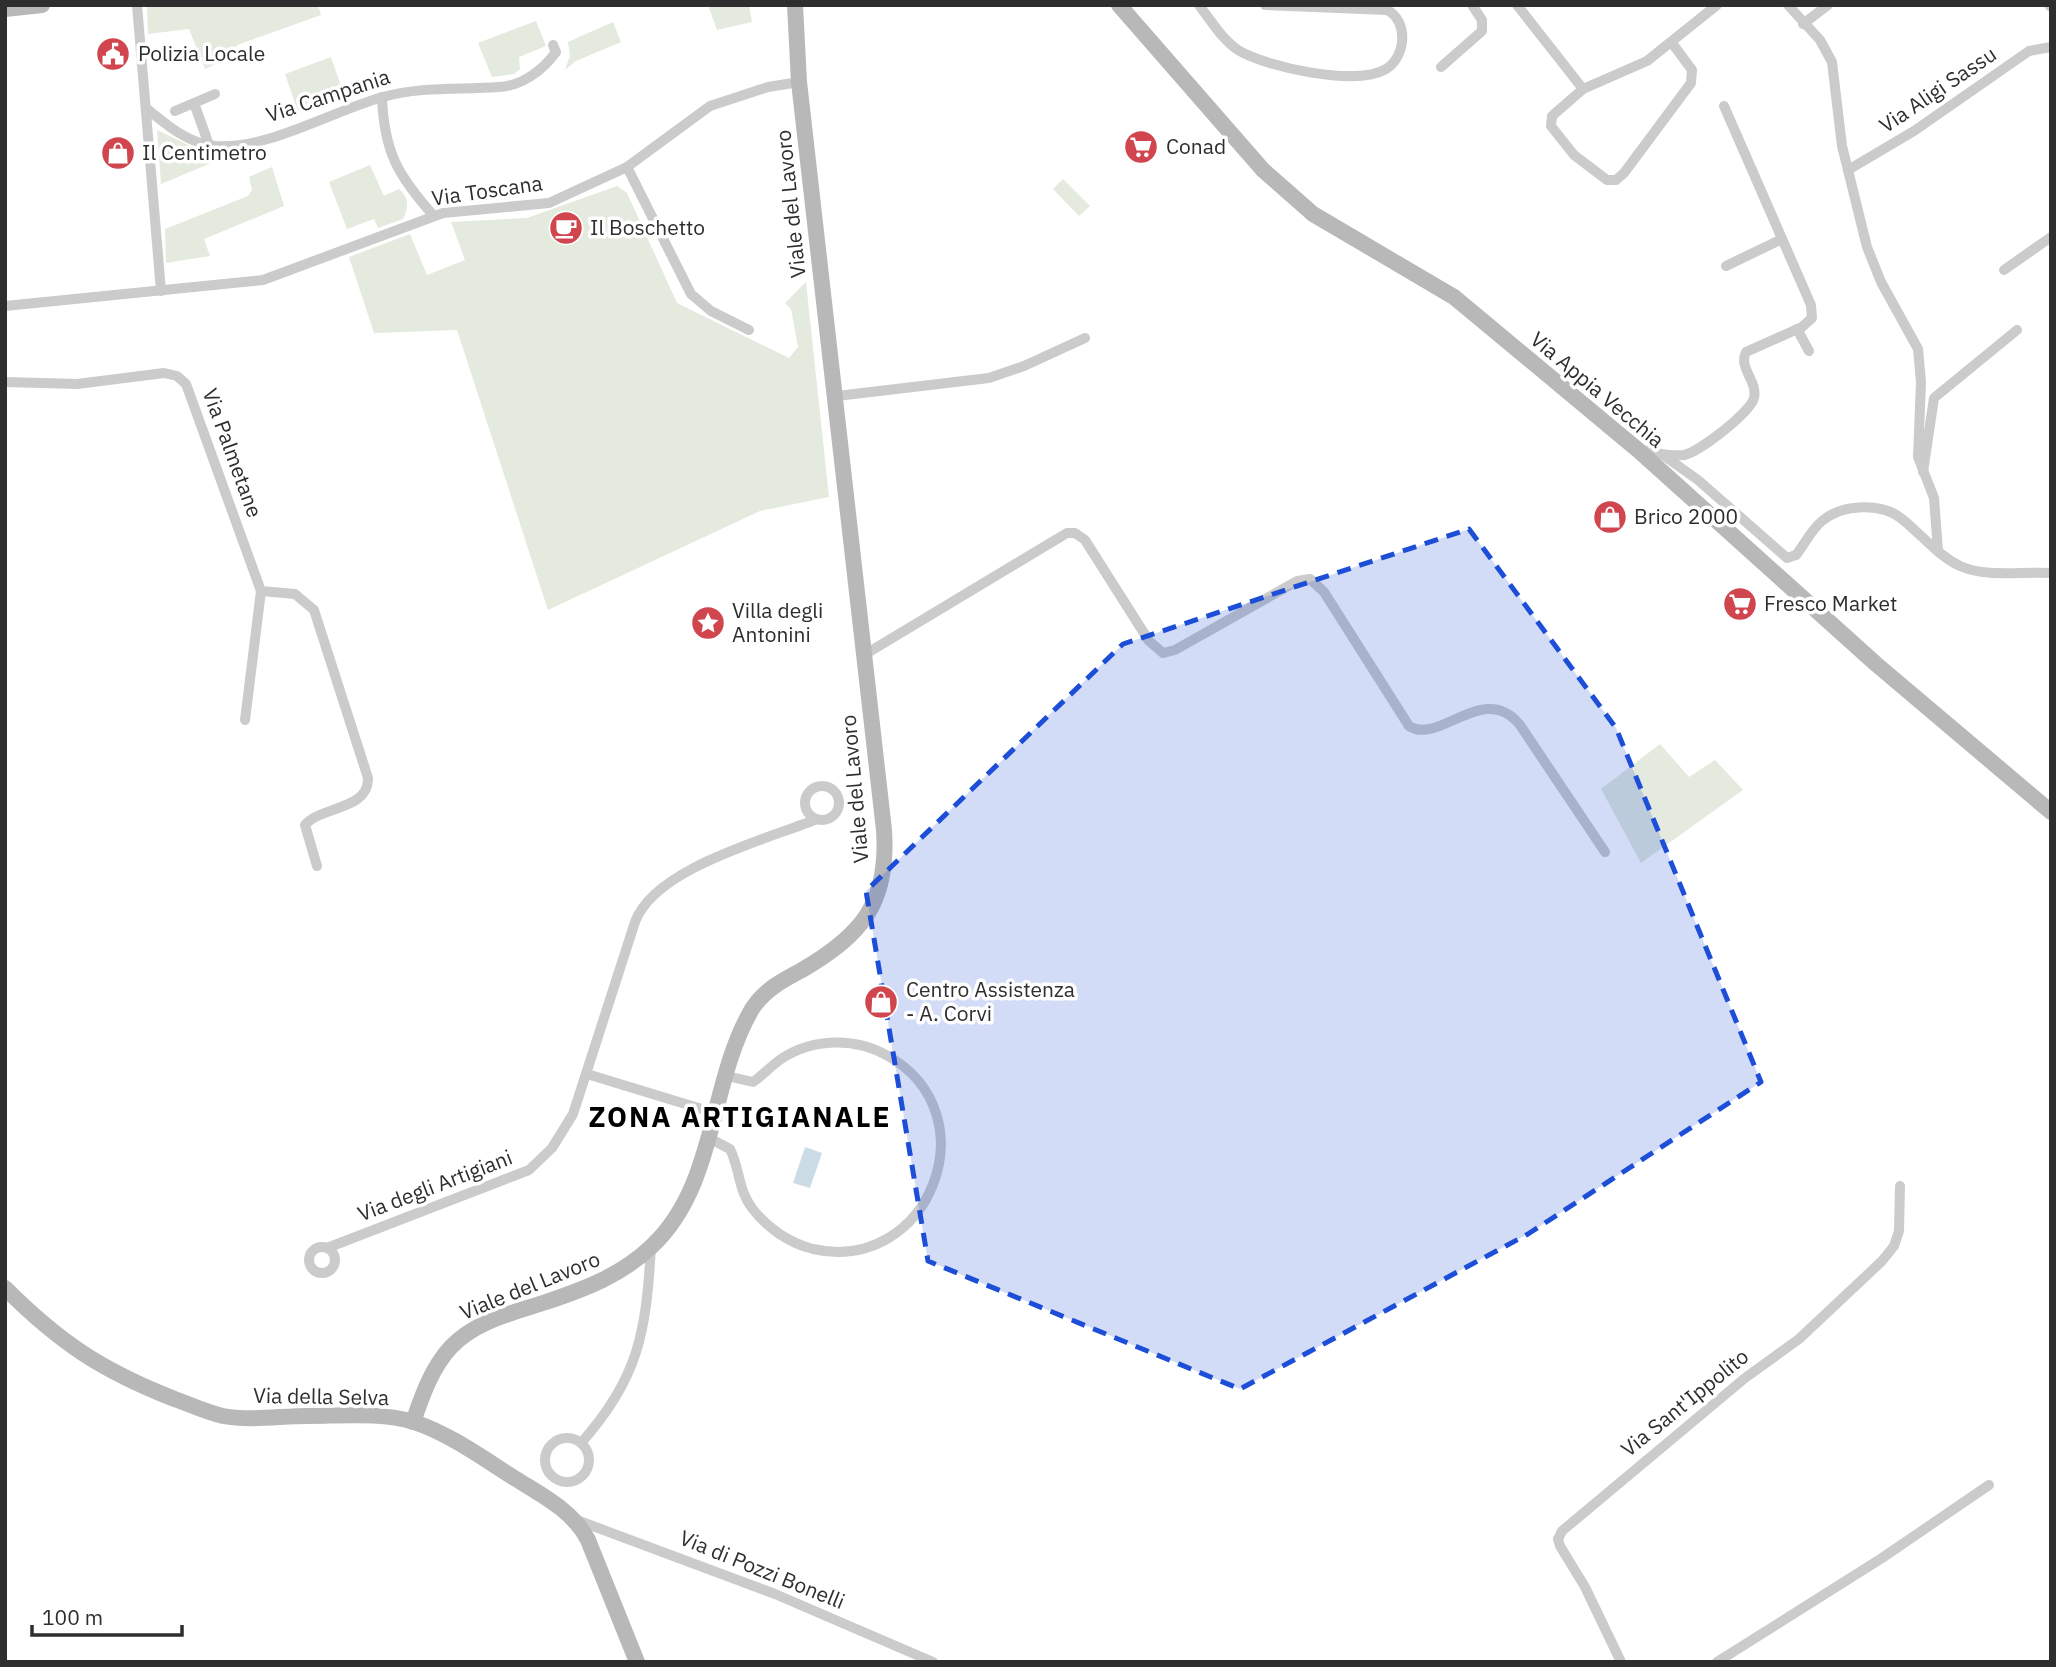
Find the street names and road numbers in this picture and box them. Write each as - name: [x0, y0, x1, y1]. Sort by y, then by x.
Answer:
- street label: Via Aligi Sassu: [1873, 40, 2001, 139]
- street label: Via Campania: [262, 62, 393, 128]
- street label: Viale del Lavoro: [768, 129, 812, 279]
- street label: Via Toscana: [430, 168, 544, 212]
- street label: Via Appia Vecchia: [1525, 325, 1670, 453]
- street label: Via Palmetane: [197, 384, 269, 521]
- street label: Viale del Lavoro: [834, 714, 874, 864]
- street label: Via degli Artigiani: [353, 1143, 516, 1227]
- street label: Viale del Lavoro: [455, 1244, 604, 1326]
- street label: Via Sant'Ippolito: [1615, 1342, 1754, 1462]
- street label: Via della Selva: [253, 1381, 389, 1411]
- street label: Via di Pozzi Bonelli: [676, 1523, 849, 1615]

